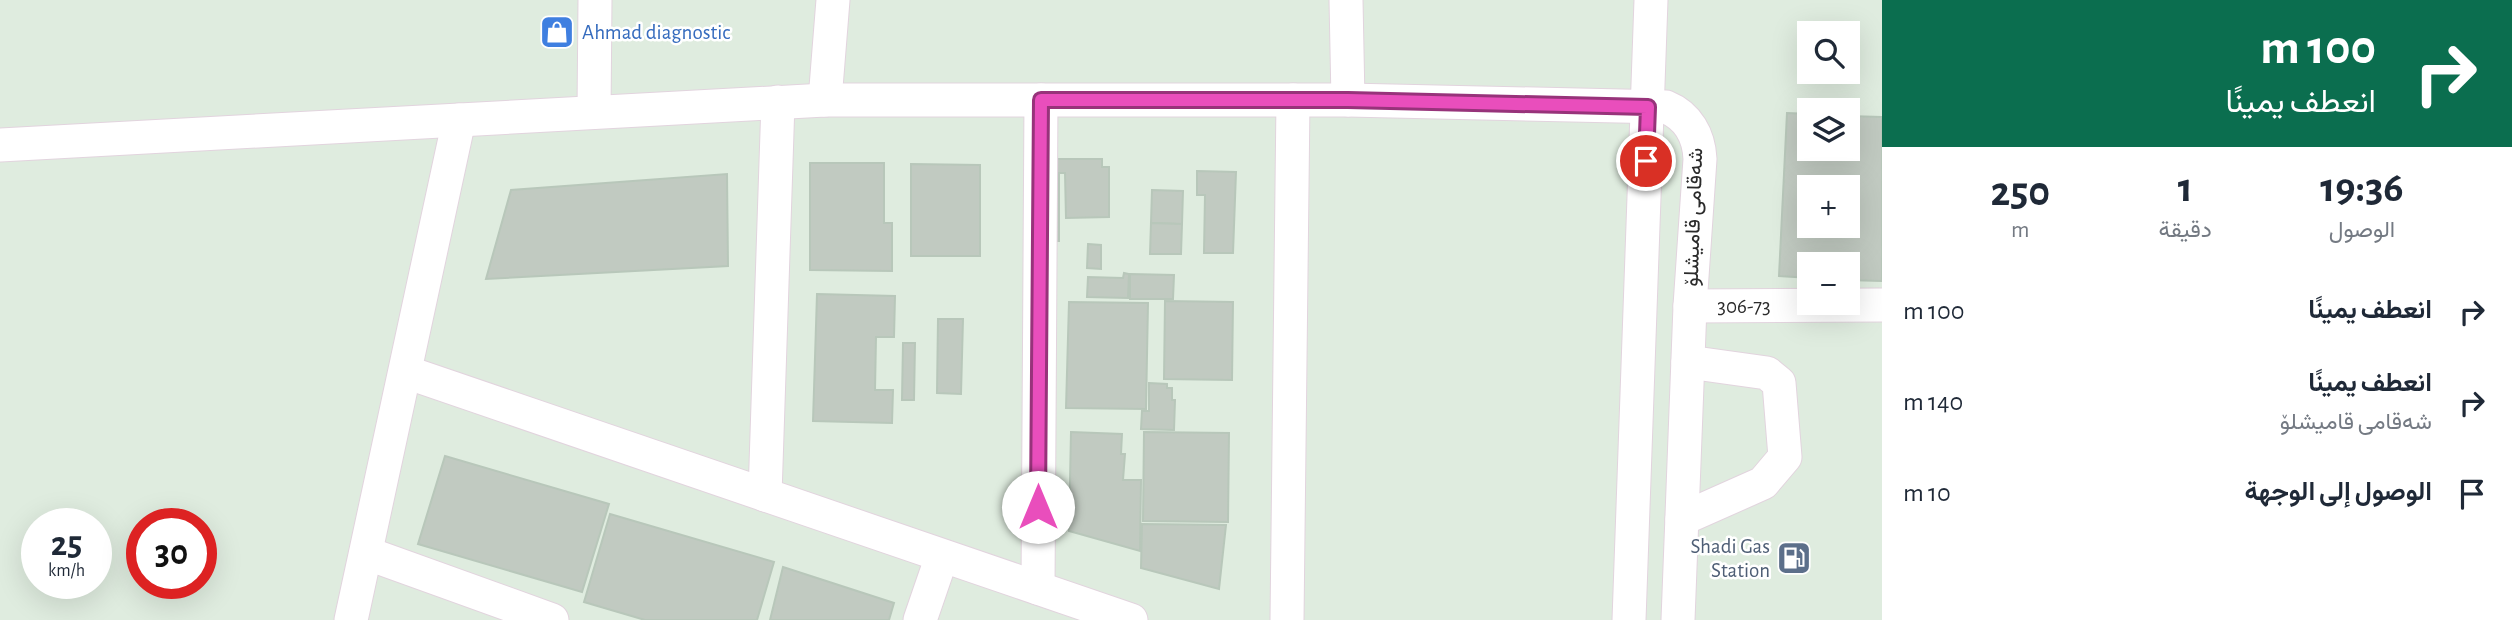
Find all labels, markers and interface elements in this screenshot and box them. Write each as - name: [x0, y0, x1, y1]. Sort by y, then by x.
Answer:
- shop icon: Ahmad diagnostic: [538, 13, 576, 51]
- map controls: [1797, 21, 1860, 315]
- button: search: [1797, 21, 1860, 84]
- place label: Ahmad diagnostic: [582, 22, 730, 43]
- text: 100 m: [2260, 24, 2376, 73]
- icon: right: [2400, 28, 2491, 119]
- text: انعطف يمينًا: [2225, 86, 2376, 118]
- button: layers: [1797, 98, 1860, 161]
- pin: [1616, 131, 1676, 191]
- icon: arrive: [1627, 142, 1665, 180]
- street label: شەقامی قامیشلۆ: [1681, 147, 1708, 287]
- text: 1: [2178, 167, 2193, 209]
- text: 19:36: [2320, 167, 2404, 209]
- text: 250: [1990, 171, 2050, 213]
- button: +: [1797, 175, 1860, 238]
- text: m: [2011, 219, 2030, 242]
- text: دقيقة: [2159, 219, 2212, 242]
- text: الوصول: [2329, 219, 2395, 242]
- button: −: [1797, 252, 1860, 315]
- icon: right: [2453, 293, 2491, 331]
- street label: 306-73: [1717, 296, 1771, 317]
- text: انعطف يمينًا: [2308, 297, 2432, 323]
- text: 100 m: [1903, 298, 1965, 324]
- text: انعطف يمينًا: [2308, 370, 2432, 396]
- icon: right: [2453, 384, 2491, 422]
- text: 140 m: [1903, 389, 1963, 415]
- text: شەقامی قامیشلۆ: [2280, 411, 2432, 434]
- position arrow: [1001, 470, 1075, 544]
- icon: arrive: [2453, 475, 2491, 513]
- text: الوصول إلى الوجهة: [2244, 479, 2432, 505]
- text: 10 m: [1903, 480, 1951, 506]
- speed limit sign: 30: [126, 508, 217, 599]
- text: 25: [51, 527, 82, 562]
- place label: Shadi Gas Station: [1690, 536, 1770, 581]
- fuel station icon: Shadi Gas Station: [1775, 539, 1813, 577]
- text: km/h: [48, 562, 85, 580]

